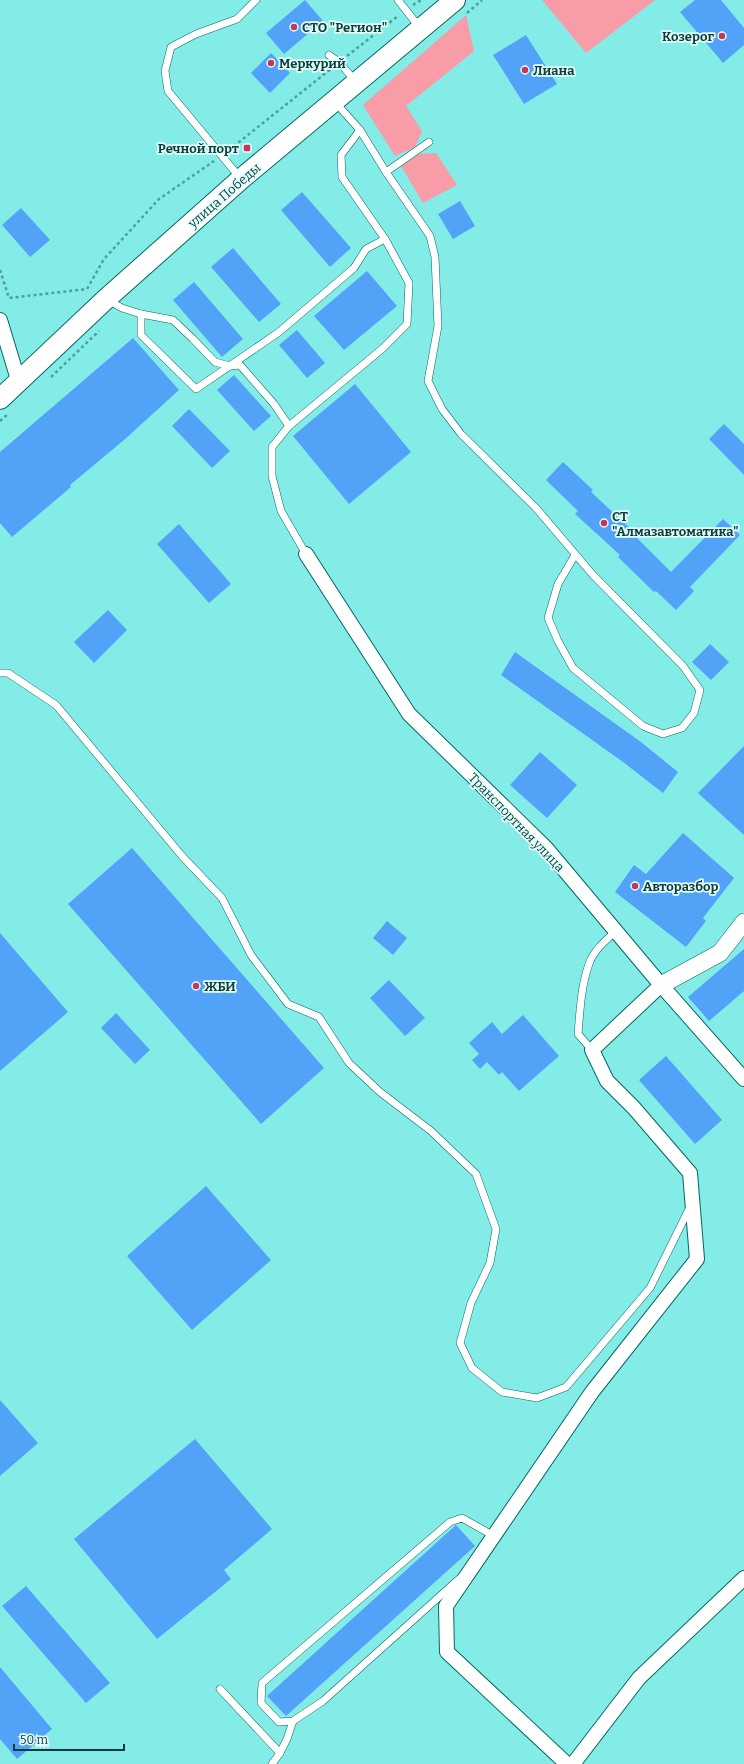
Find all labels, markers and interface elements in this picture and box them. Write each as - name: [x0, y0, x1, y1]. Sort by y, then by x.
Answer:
- place label: СТО "Регион": [302, 20, 387, 35]
- marker: СТО "Регион": [289, 22, 299, 32]
- place label: Козерог: [662, 29, 714, 44]
- marker: Козерог: [717, 31, 727, 41]
- place label: Меркурий: [279, 56, 346, 71]
- marker: Меркурий: [266, 58, 276, 68]
- place label: Лиана: [533, 63, 575, 78]
- marker: Лиана: [520, 65, 530, 75]
- place label: Речной порт: [158, 141, 239, 156]
- marker: Речной порт: [242, 143, 252, 153]
- street label: улица Победы: [184, 160, 264, 232]
- place label: СТ "Алмазавтоматика": [612, 509, 739, 539]
- marker: СТ "Алмазавтоматика": [599, 518, 609, 528]
- street label: Транспортная улица: [466, 770, 568, 875]
- place label: Авторазбор: [643, 879, 718, 894]
- marker: Авторазбор: [630, 881, 640, 891]
- place label: ЖБИ: [204, 979, 236, 994]
- marker: ЖБИ: [191, 981, 201, 991]
- scale bar: [14, 1726, 124, 1752]
- text: 50 m: [20, 1733, 49, 1747]

